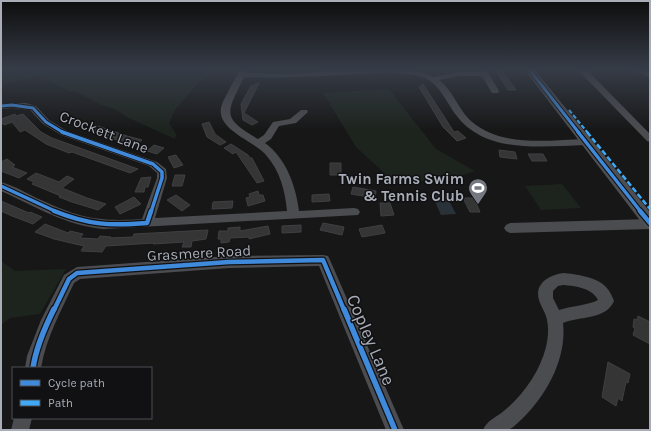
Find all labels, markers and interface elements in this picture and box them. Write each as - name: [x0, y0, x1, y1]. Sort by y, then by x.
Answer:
- street label: Crockett Lane: [57, 107, 151, 157]
- place label: Twin Farms Swim & Tennis Club: [338, 170, 464, 205]
- sports icon: Twin Farms Swim & Tennis Club: [467, 177, 489, 205]
- street label: Grasmere Road: [147, 241, 251, 265]
- street label: Copley Lane: [342, 291, 400, 389]
- legend: [12, 367, 152, 419]
- text: Cycle path: [48, 376, 105, 390]
- text: Path: [48, 396, 73, 410]

